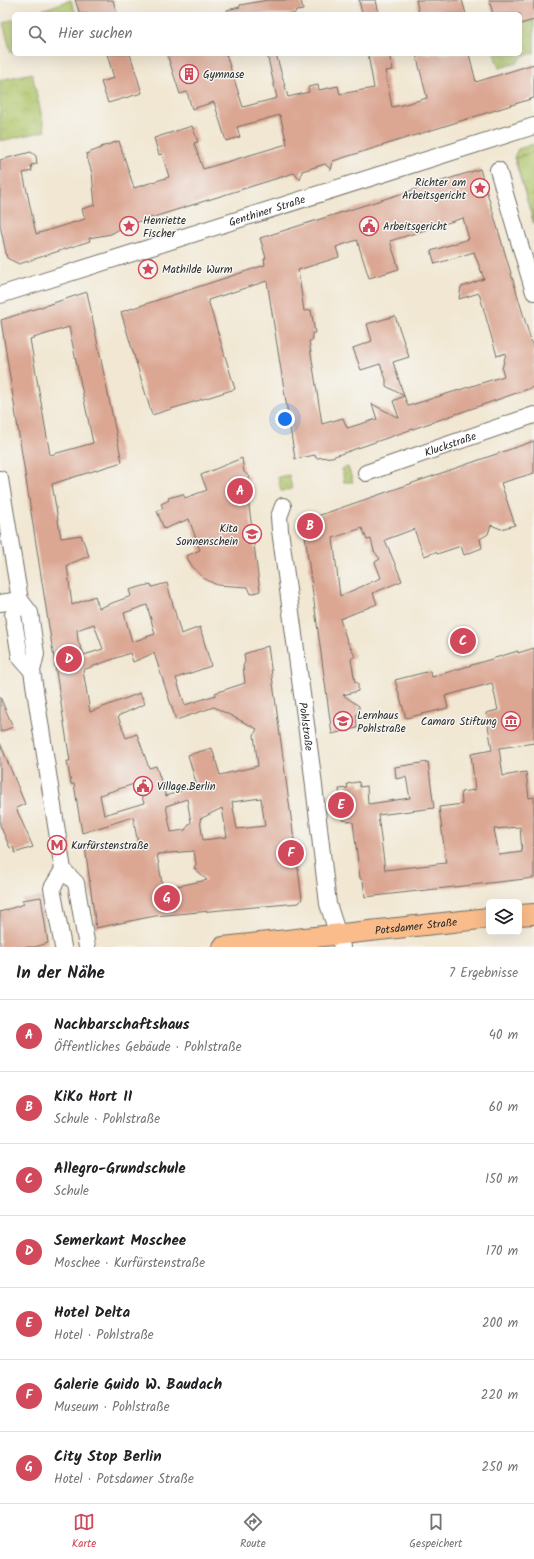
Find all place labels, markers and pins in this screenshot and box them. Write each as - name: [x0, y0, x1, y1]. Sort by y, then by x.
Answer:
- building icon: Gymnase: [178, 63, 200, 85]
- place label: Gymnase: [203, 66, 244, 84]
- place label: Richter am Arbeitsgericht: [402, 174, 467, 205]
- place icon: Richter am Arbeitsgericht: [469, 177, 491, 199]
- place label: Henriette Fischer: [143, 212, 186, 243]
- place icon: Henriette Fischer: [118, 215, 140, 237]
- public building icon: Arbeitsgericht: [358, 215, 380, 237]
- place label: Arbeitsgericht: [383, 218, 448, 236]
- place icon: Mathilde Wurm: [137, 258, 159, 280]
- place label: Mathilde Wurm: [162, 261, 233, 279]
- pin: A: [227, 476, 253, 506]
- pin: B: [297, 511, 323, 541]
- place label: Kita Sonnenschein: [176, 520, 238, 551]
- school or university icon: Kita Sonnenschein: [241, 523, 263, 545]
- pin: C: [450, 626, 476, 656]
- pin: D: [56, 644, 82, 674]
- place label: Lernhaus Pohlstraße: [357, 707, 406, 738]
- school or university icon: Lernhaus Pohlstraße: [332, 710, 354, 732]
- museum icon: Camaro Stiftung: [500, 710, 522, 732]
- place label: Camaro Stiftung: [421, 713, 497, 731]
- public building icon: Village.Berlin: [132, 775, 154, 797]
- place label: Village.Berlin: [157, 778, 216, 796]
- pin: E: [328, 790, 354, 820]
- metro station icon: Kurfürstenstraße: [46, 834, 68, 856]
- place label: Kurfürstenstraße: [71, 837, 148, 855]
- pin: F: [278, 838, 304, 868]
- pin: G: [154, 883, 180, 913]

